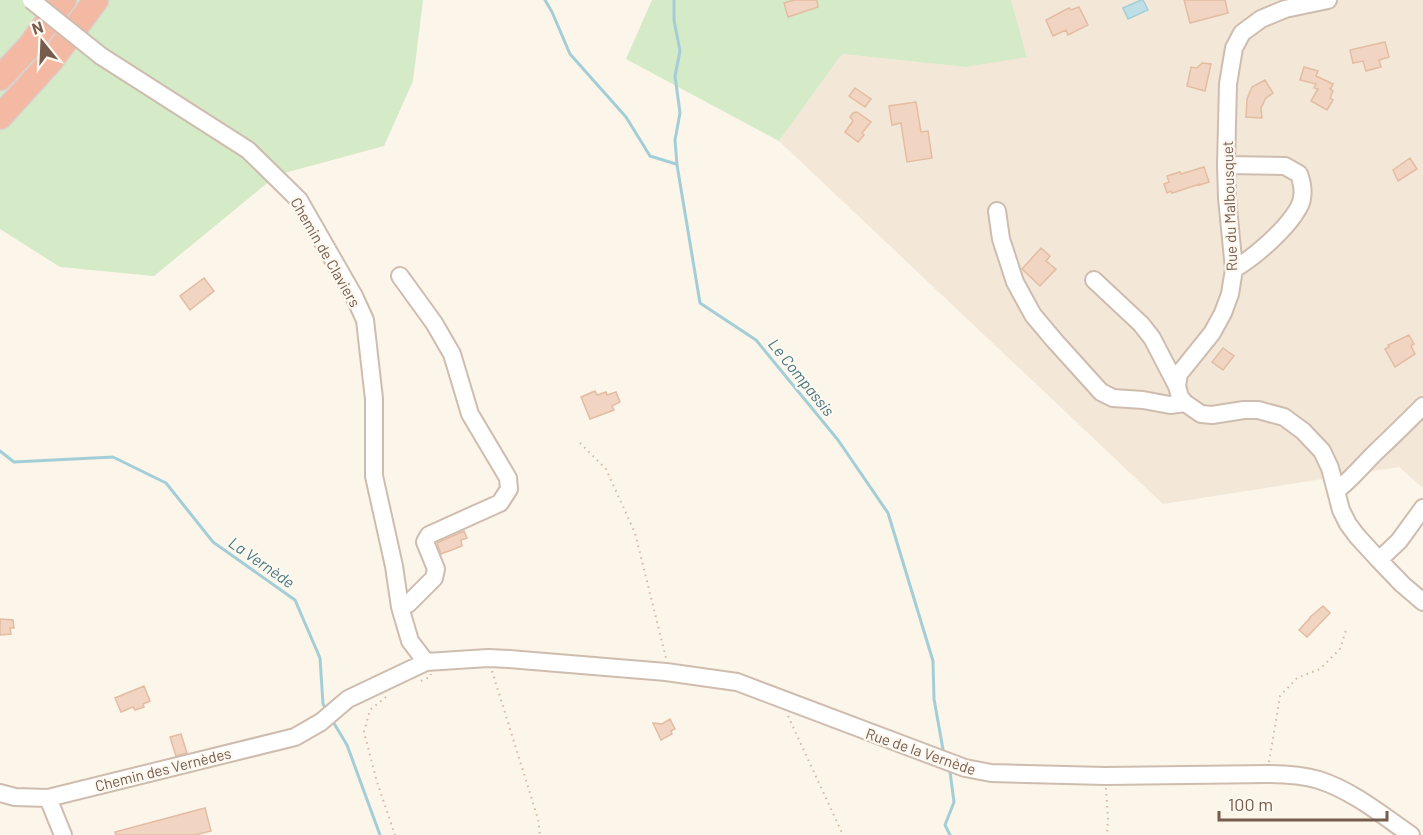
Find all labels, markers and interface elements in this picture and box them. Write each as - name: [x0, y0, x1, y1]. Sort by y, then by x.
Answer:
- north arrow: [12, 12, 72, 72]
- text: N: [29, 17, 45, 38]
- street label: Rue du Malbousquet: [1218, 140, 1240, 272]
- street label: Chemin de Claviers: [287, 194, 365, 310]
- water label: Le Compassis: [765, 334, 839, 420]
- water label: La Vernède: [225, 532, 299, 592]
- street label: Rue de la Vernède: [864, 724, 978, 778]
- street label: Chemin des Vernèdes: [93, 743, 233, 795]
- scale bar: [1219, 784, 1387, 822]
- text: 100 m: [1228, 793, 1273, 815]

